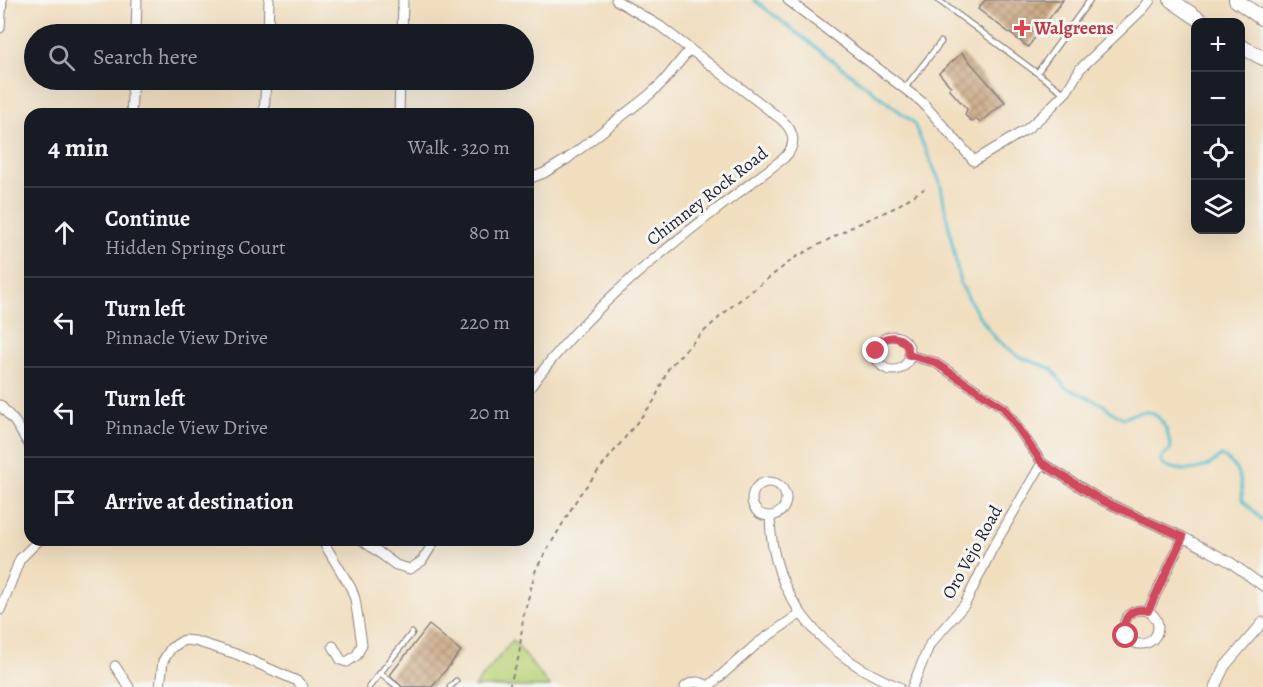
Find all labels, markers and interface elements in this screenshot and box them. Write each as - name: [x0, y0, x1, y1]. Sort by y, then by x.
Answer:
- place label: Walgreens: [1033, 16, 1114, 40]
- map controls: [1191, 18, 1245, 234]
- button: +: [1191, 18, 1245, 72]
- marker: Walgreens: [1015, 21, 1029, 35]
- search box: [24, 24, 534, 90]
- icon: search: [45, 41, 78, 74]
- text: Search here: [93, 42, 198, 72]
- button: −: [1191, 72, 1245, 126]
- button: locate: [1191, 126, 1245, 180]
- text: 4 min: [48, 130, 109, 165]
- text: Walk · 320 m: [408, 134, 510, 161]
- street label: Chimney Rock Road: [641, 141, 773, 251]
- button: layers: [1191, 180, 1245, 234]
- text: Continue: [105, 204, 190, 234]
- icon: ahead: [48, 216, 81, 249]
- text: 80 m: [469, 219, 510, 246]
- text: Hidden Springs Court: [105, 234, 285, 261]
- text: Turn left: [105, 294, 185, 324]
- icon: left: [48, 306, 81, 339]
- text: 220 m: [460, 309, 510, 336]
- text: Pinnacle View Drive: [105, 324, 268, 351]
- route end: [862, 337, 888, 363]
- text: Turn left: [105, 384, 185, 414]
- icon: left: [48, 396, 81, 429]
- text: 20 m: [469, 399, 510, 426]
- text: Pinnacle View Drive: [105, 414, 268, 441]
- icon: arrive: [48, 486, 81, 519]
- text: Arrive at destination: [105, 487, 294, 517]
- street label: Oro Vejo Road: [936, 500, 1008, 603]
- route start: [1112, 622, 1138, 648]

